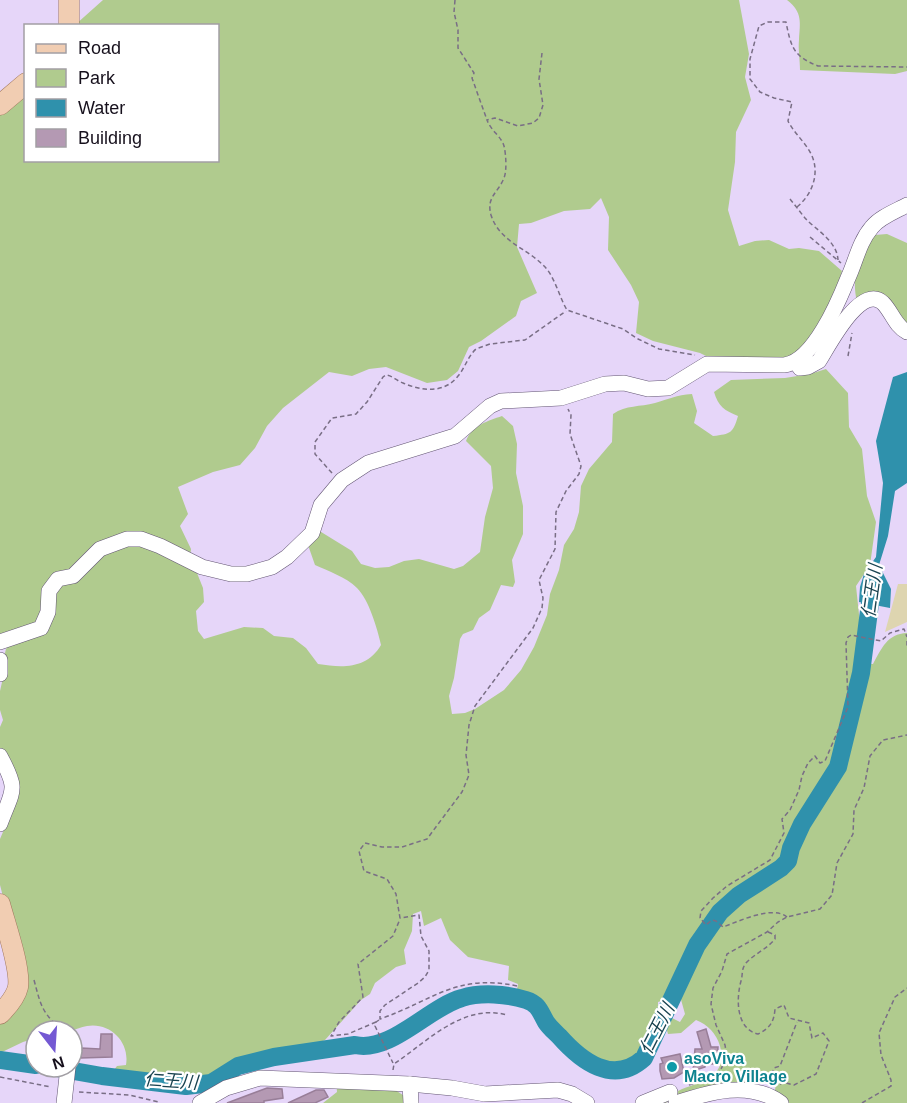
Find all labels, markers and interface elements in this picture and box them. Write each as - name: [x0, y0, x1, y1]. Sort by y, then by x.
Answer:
- legend: [24, 24, 219, 162]
- text: Road: [78, 38, 121, 58]
- text: Park: [78, 68, 116, 88]
- text: Water: [78, 98, 125, 118]
- text: Building: [78, 128, 142, 148]
- water label: 仁王川: [858, 561, 886, 619]
- water label: 仁王川: [636, 999, 679, 1058]
- north arrow: [24, 1019, 84, 1079]
- place label: asoViva Macro Village: [684, 1050, 787, 1085]
- text: N: [50, 1053, 66, 1073]
- marker: asoViva Macro Village: [665, 1060, 679, 1074]
- water label: 仁王川: [143, 1069, 201, 1093]

